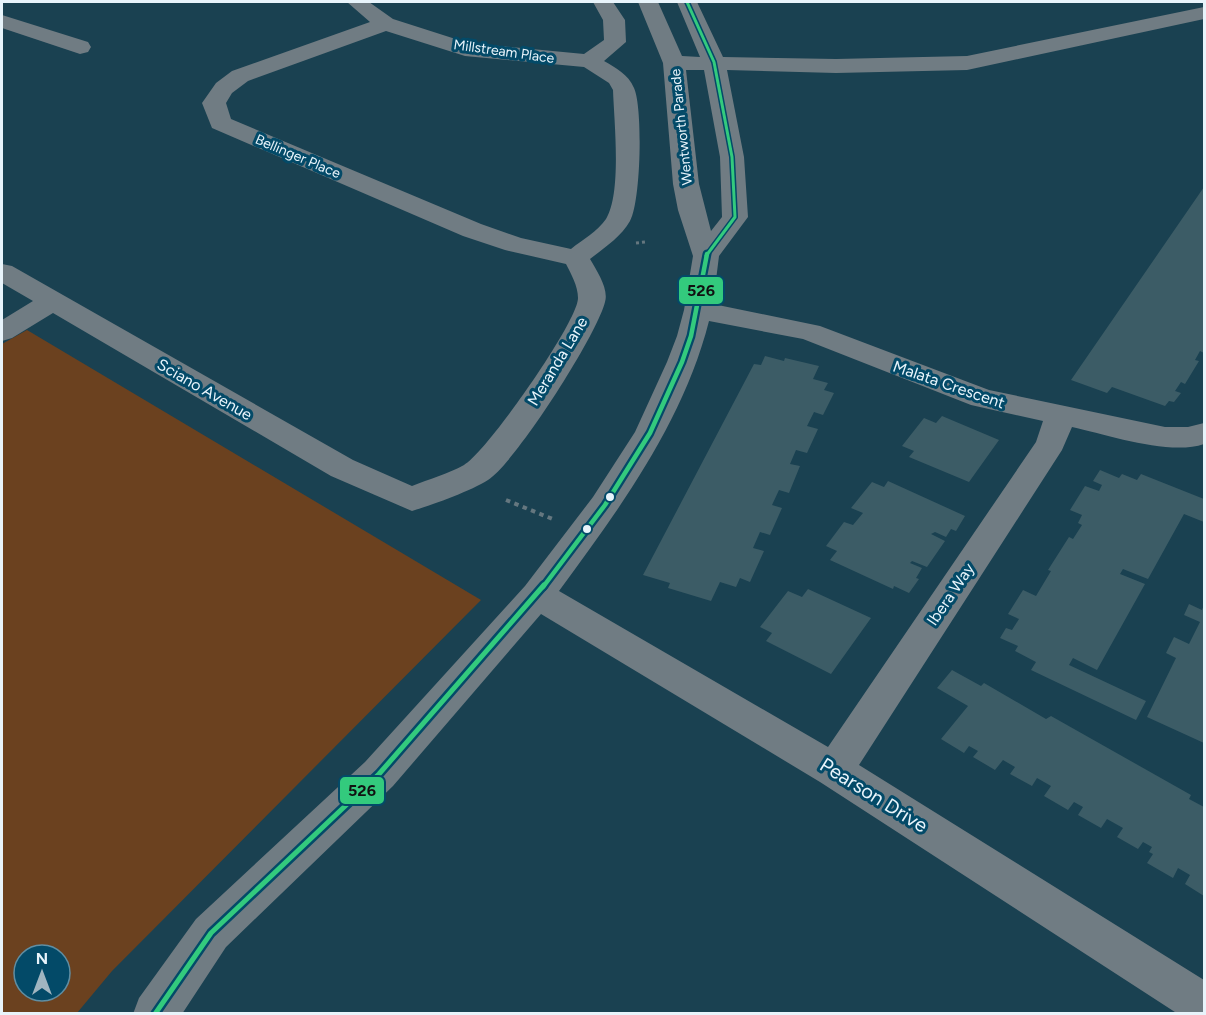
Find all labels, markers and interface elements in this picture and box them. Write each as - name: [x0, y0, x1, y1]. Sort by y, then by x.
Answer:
- street label: Millstream Place: [452, 36, 556, 67]
- street label: Wentworth Parade: [667, 68, 696, 186]
- street label: Bellinger Place: [253, 131, 343, 182]
- line badge: 526: [678, 276, 724, 305]
- text: 526: [687, 281, 715, 300]
- street label: Meranda Lane: [523, 313, 592, 409]
- street label: Sciano Avenue: [154, 355, 256, 424]
- street label: Malata Crescent: [890, 356, 1007, 413]
- unlabelled marker: [604, 491, 616, 503]
- unlabelled marker: [581, 523, 593, 535]
- street label: Ibera Way: [923, 559, 979, 629]
- street label: Pearson Drive: [816, 752, 932, 838]
- line badge: 526: [339, 776, 385, 805]
- text: 526: [348, 781, 376, 800]
- north arrow: [12, 943, 72, 1003]
- text: N: [36, 949, 48, 968]

